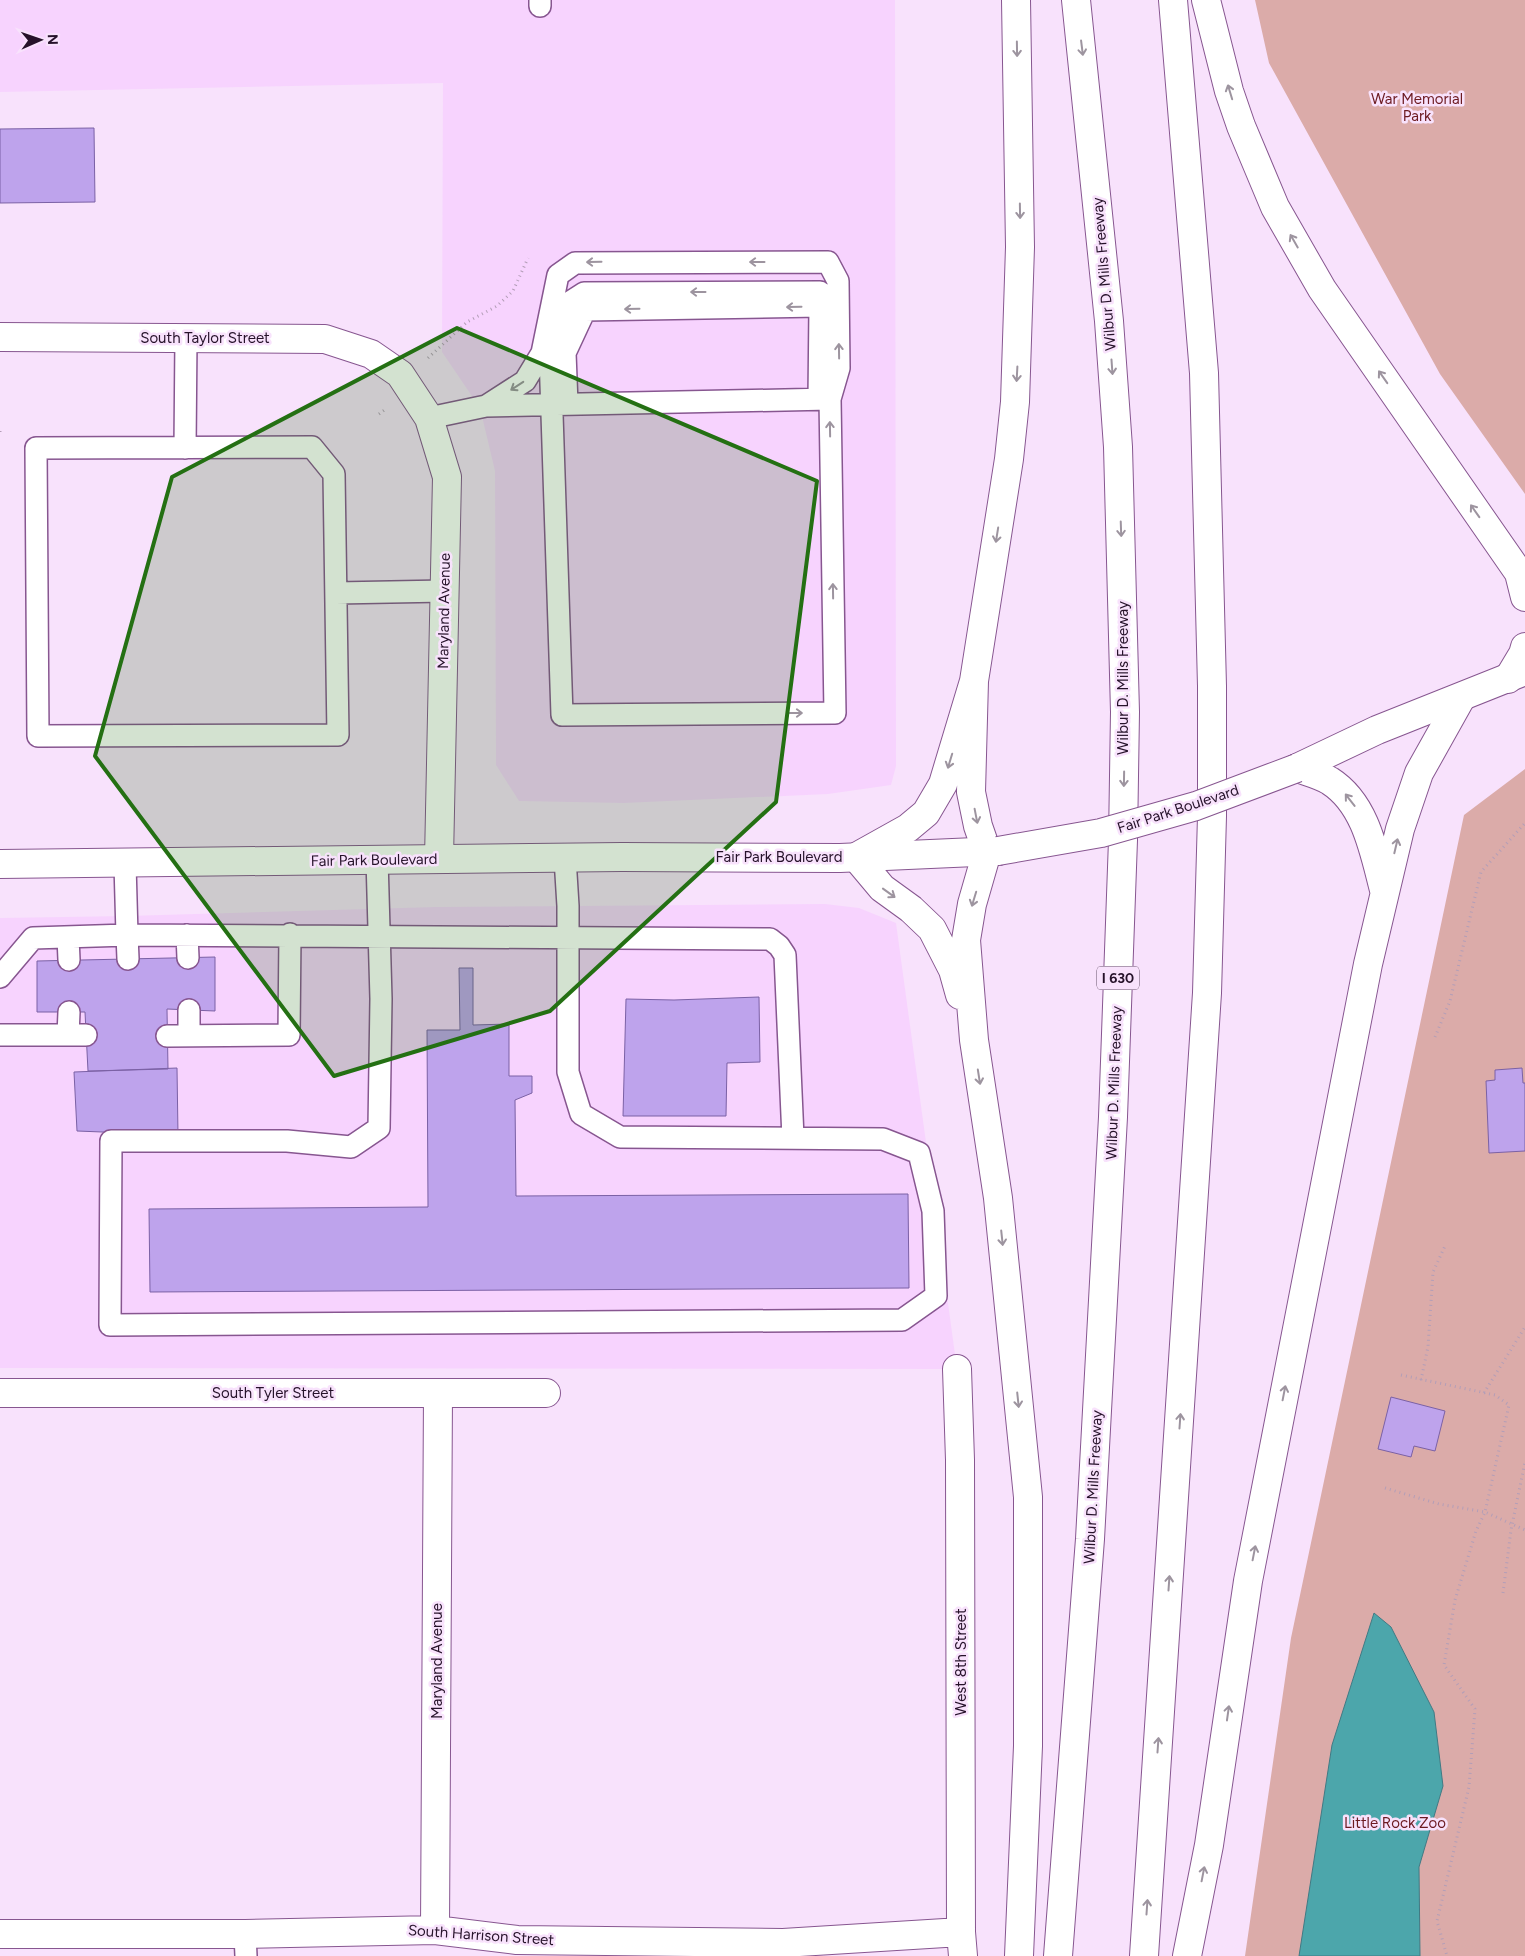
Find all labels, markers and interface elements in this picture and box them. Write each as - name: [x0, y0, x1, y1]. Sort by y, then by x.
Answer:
- north arrow: [15, 15, 65, 65]
- text: N: [44, 34, 61, 45]
- one-way arrow: [1012, 40, 1022, 56]
- one-way arrow: [1077, 40, 1087, 56]
- one-way arrow: [1224, 85, 1234, 101]
- park label: War Memorial Park: [1371, 90, 1463, 125]
- street label: Wilbur D. Mills Freeway: [1088, 196, 1120, 351]
- one-way arrow: [1015, 202, 1025, 219]
- one-way arrow: [1289, 234, 1299, 249]
- one-way arrow: [587, 257, 603, 267]
- one-way arrow: [749, 257, 766, 267]
- one-way arrow: [690, 287, 706, 297]
- one-way arrow: [786, 302, 802, 312]
- one-way arrow: [624, 305, 640, 314]
- street label: South Taylor Street: [140, 329, 270, 347]
- one-way arrow: [834, 344, 844, 360]
- one-way arrow: [1108, 359, 1117, 375]
- one-way arrow: [1012, 365, 1022, 381]
- one-way arrow: [1378, 370, 1388, 384]
- one-way arrow: [511, 381, 525, 391]
- one-way arrow: [825, 421, 835, 438]
- one-way arrow: [1470, 504, 1480, 518]
- one-way arrow: [1116, 521, 1125, 537]
- one-way arrow: [992, 526, 1002, 542]
- street label: Maryland Avenue: [434, 553, 454, 669]
- one-way arrow: [828, 584, 838, 600]
- street label: Wilbur D. Mills Freeway: [1114, 601, 1132, 755]
- one-way arrow: [786, 708, 802, 718]
- one-way arrow: [944, 752, 954, 768]
- one-way arrow: [1119, 770, 1129, 787]
- street label: Fair Park Boulevard: [1115, 781, 1241, 837]
- one-way arrow: [1344, 794, 1355, 807]
- one-way arrow: [971, 808, 981, 824]
- one-way arrow: [1392, 839, 1401, 855]
- street label: Fair Park Boulevard: [716, 848, 842, 866]
- street label: Fair Park Boulevard: [310, 850, 438, 870]
- one-way arrow: [882, 888, 896, 898]
- one-way arrow: [968, 890, 978, 906]
- road number: I 630: [1097, 966, 1139, 990]
- street label: Wilbur D. Mills Freeway: [1102, 1006, 1126, 1160]
- one-way arrow: [975, 1069, 985, 1085]
- one-way arrow: [997, 1230, 1007, 1246]
- street label: South Tyler Street: [212, 1384, 334, 1402]
- one-way arrow: [1280, 1386, 1290, 1402]
- one-way arrow: [1014, 1391, 1023, 1407]
- street label: Wilbur D. Mills Freeway: [1080, 1410, 1106, 1564]
- one-way arrow: [1175, 1413, 1185, 1429]
- one-way arrow: [1249, 1545, 1259, 1561]
- one-way arrow: [1164, 1575, 1173, 1591]
- street label: Maryland Avenue: [428, 1603, 446, 1719]
- street label: West 8th Street: [952, 1608, 970, 1716]
- one-way arrow: [1224, 1706, 1234, 1722]
- one-way arrow: [1153, 1738, 1162, 1754]
- park label: Little Rock Zoo: [1344, 1814, 1446, 1832]
- one-way arrow: [1199, 1866, 1208, 1882]
- one-way arrow: [1142, 1900, 1151, 1916]
- street label: South Harrison Street: [407, 1921, 555, 1949]

